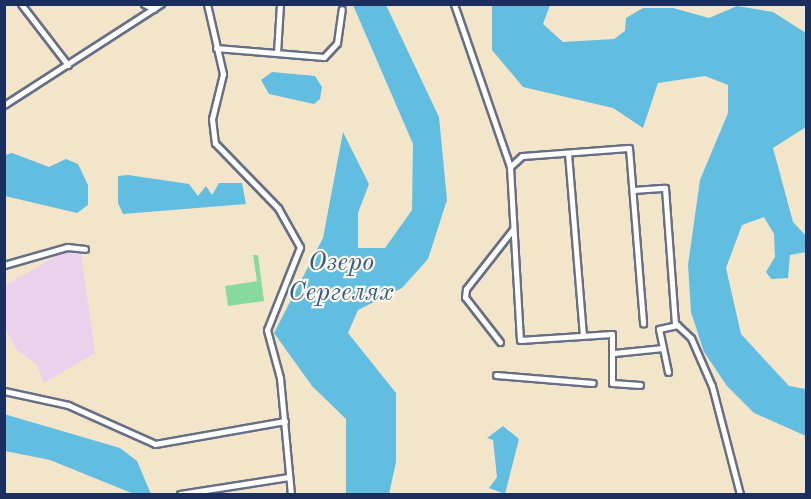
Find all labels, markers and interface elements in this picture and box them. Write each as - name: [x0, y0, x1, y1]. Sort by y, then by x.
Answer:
- water label: Озеро Сергелях: [288, 248, 394, 310]

